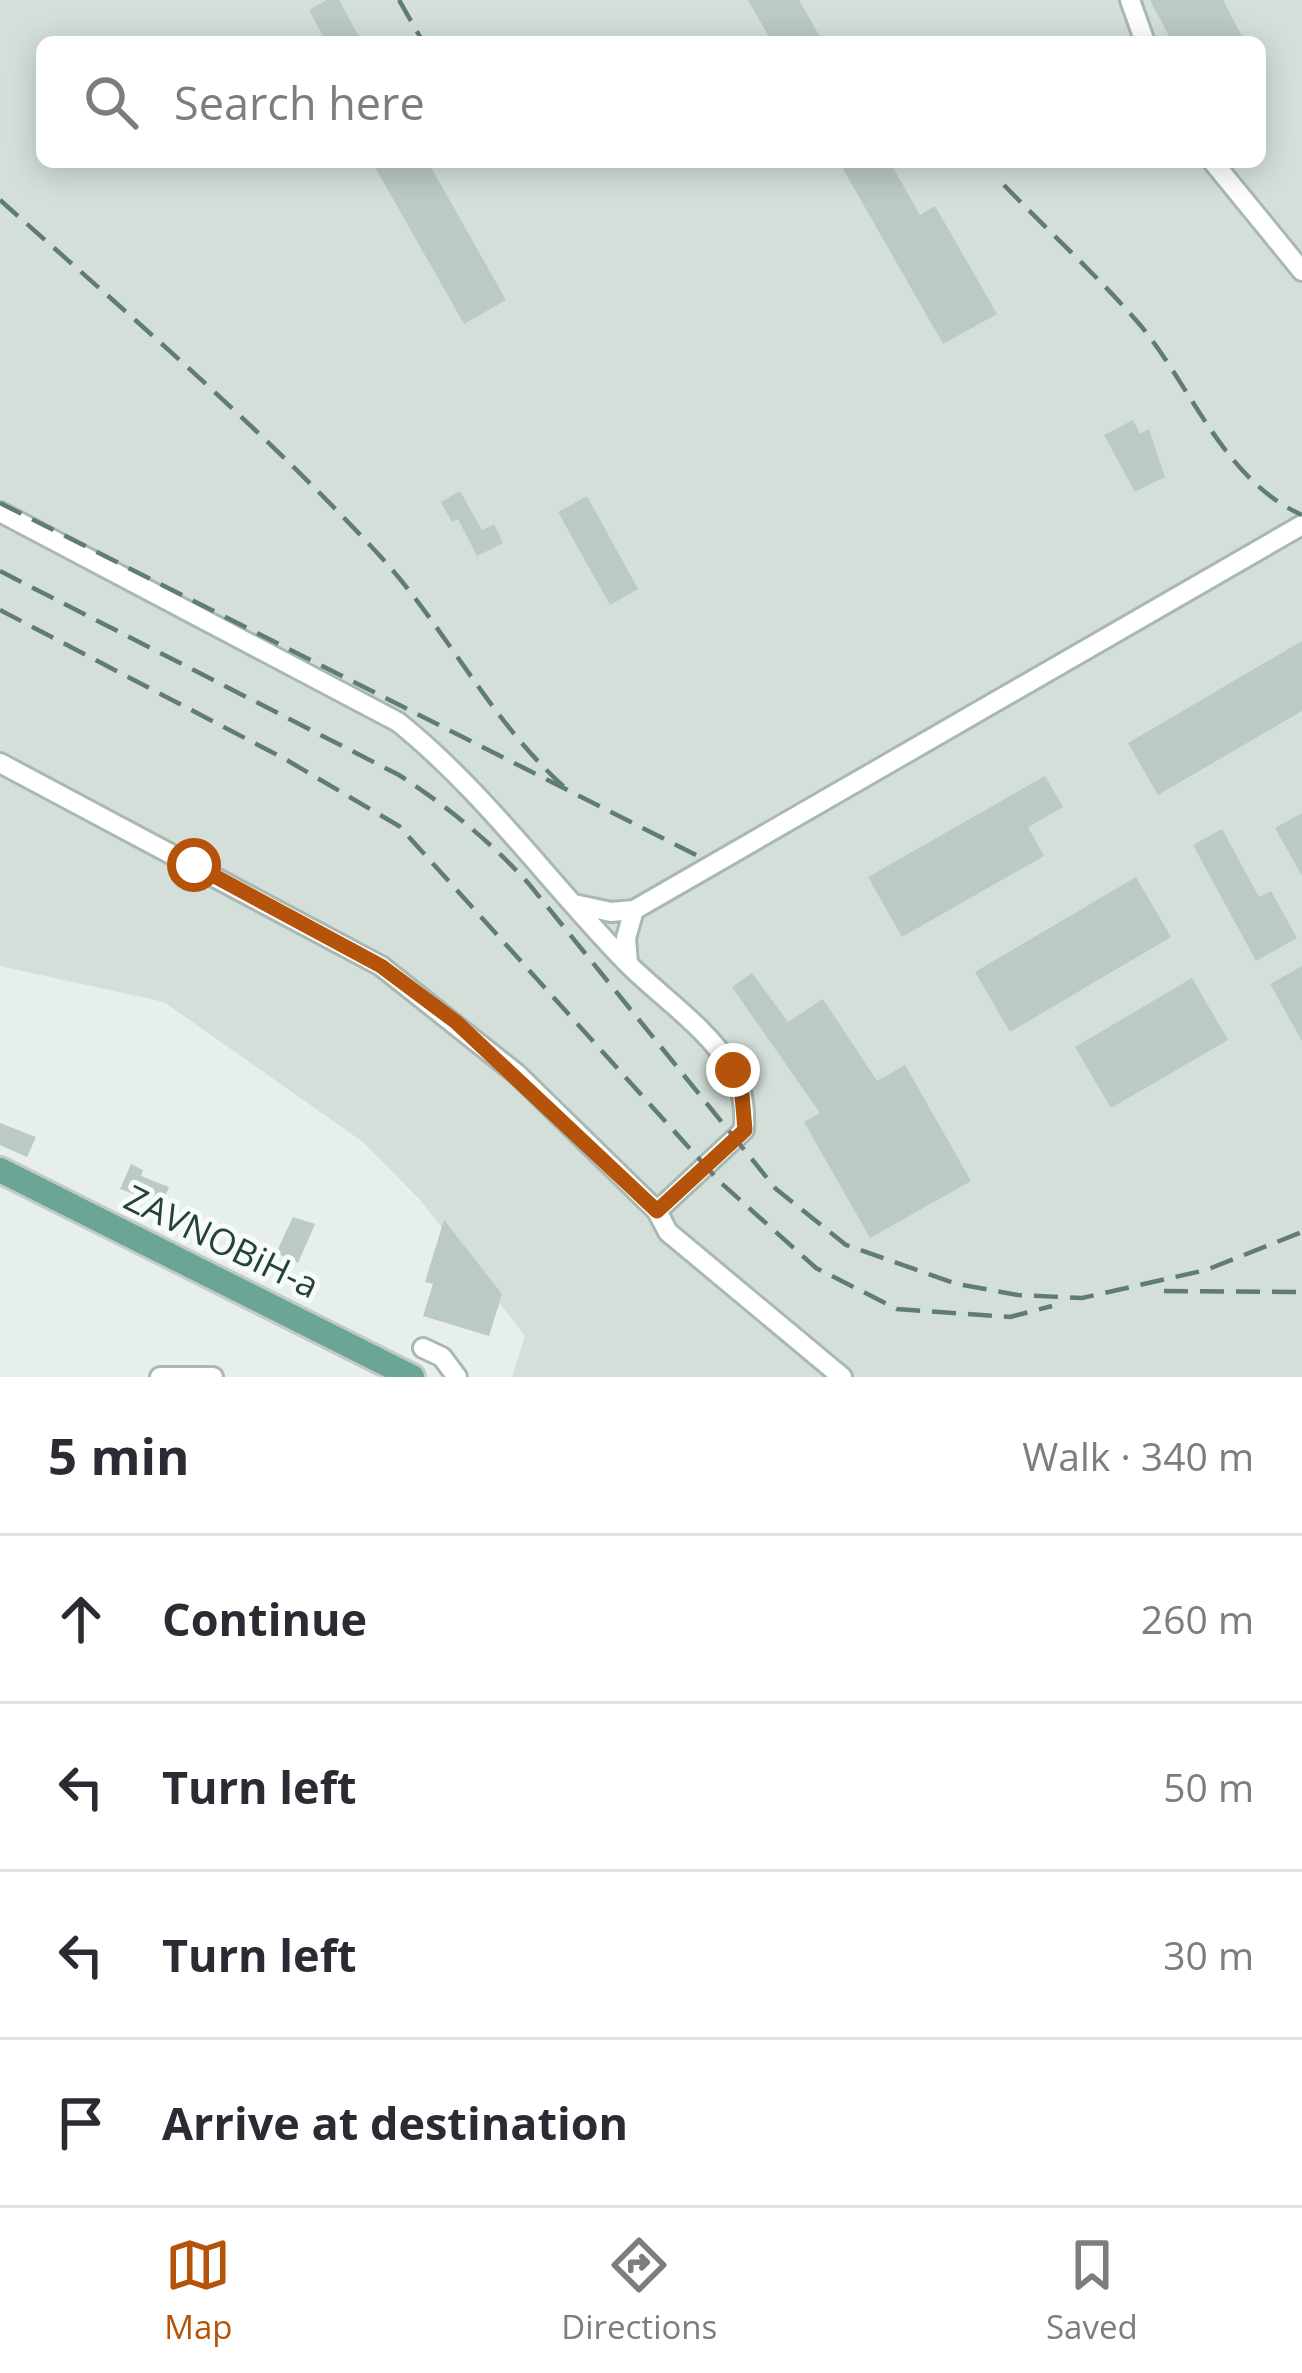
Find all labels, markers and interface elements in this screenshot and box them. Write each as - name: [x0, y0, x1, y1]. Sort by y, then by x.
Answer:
- search box: [36, 36, 1266, 168]
- icon: search: [78, 69, 144, 135]
- text: Search here: [174, 72, 425, 133]
- route start: [167, 838, 221, 892]
- route end: [706, 1043, 760, 1097]
- street label: ZAVNOBiH-a: [117, 1173, 327, 1309]
- text: 5 min: [48, 1420, 190, 1490]
- text: Walk · 340 m: [1022, 1429, 1254, 1482]
- icon: ahead: [48, 1586, 114, 1652]
- text: Continue: [162, 1588, 367, 1649]
- text: 260 m: [1141, 1592, 1254, 1645]
- icon: left: [48, 1754, 114, 1820]
- text: Turn left: [162, 1756, 357, 1817]
- text: 50 m: [1163, 1760, 1254, 1813]
- icon: left: [48, 1922, 114, 1988]
- text: Turn left: [162, 1924, 357, 1985]
- text: 30 m: [1163, 1928, 1254, 1981]
- icon: arrive: [48, 2090, 114, 2156]
- text: Arrive at destination: [162, 2092, 628, 2153]
- tab: Map: [164, 2232, 233, 2349]
- tab: Directions: [561, 2232, 717, 2349]
- tab: Saved: [1046, 2232, 1138, 2349]

